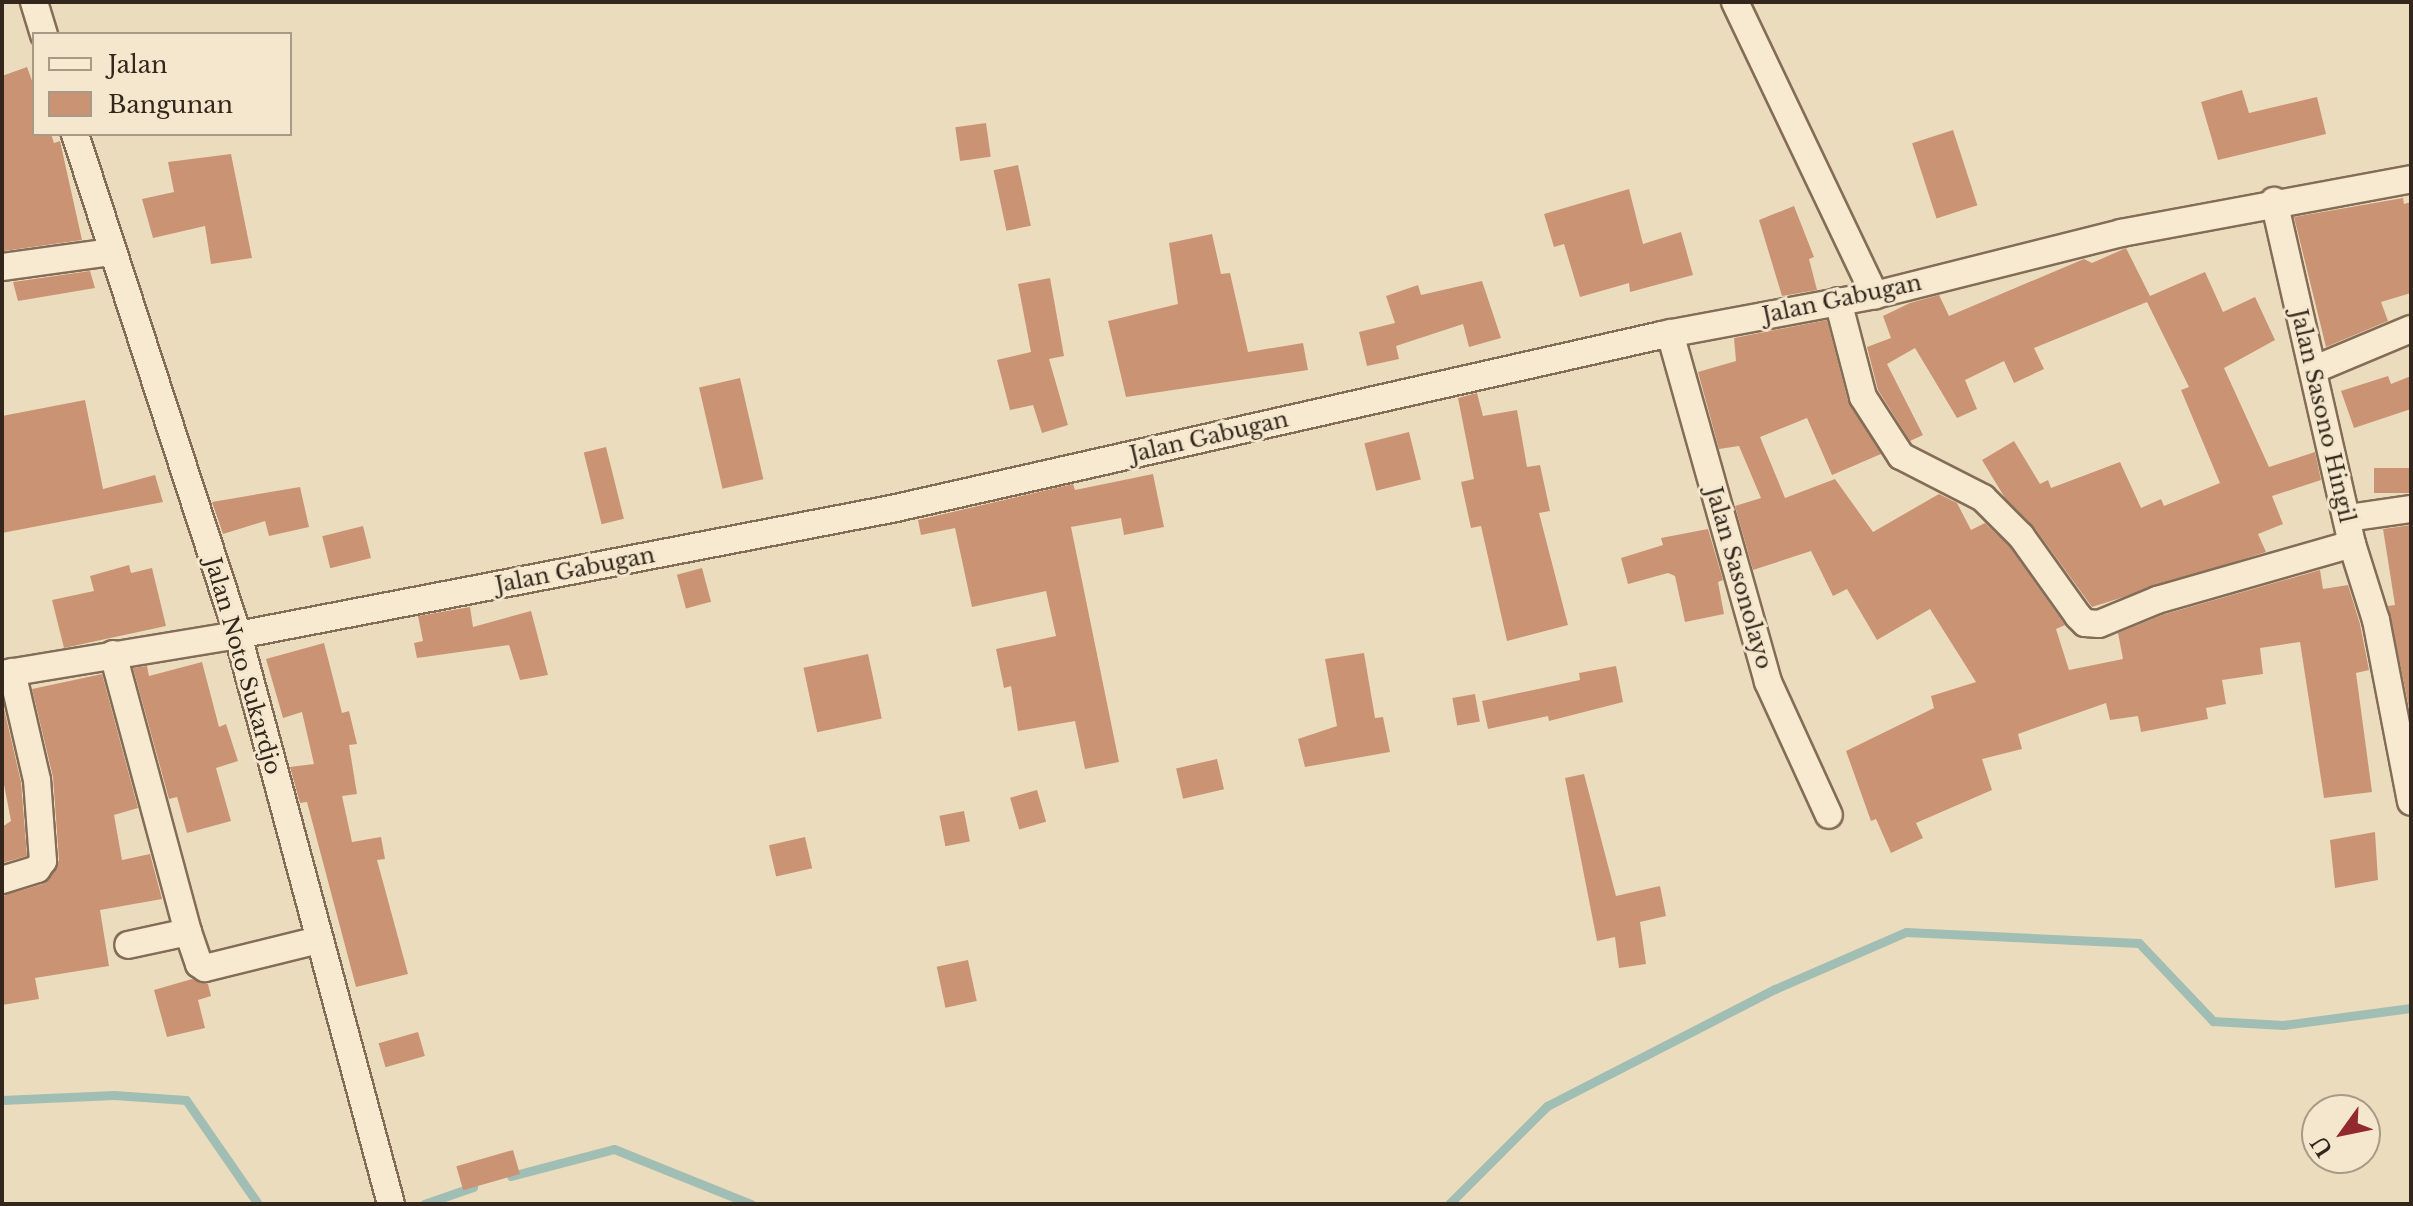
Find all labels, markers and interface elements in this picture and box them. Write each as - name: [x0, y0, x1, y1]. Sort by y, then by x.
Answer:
- legend: [32, 32, 292, 136]
- text: Jalan: [108, 50, 168, 79]
- text: Bangunan: [108, 90, 233, 119]
- street label: Jalan Gabugan: [1760, 269, 1924, 329]
- street label: Jalan Sasono Hingil: [2286, 307, 2360, 525]
- street label: Jalan Gabugan: [1127, 406, 1291, 468]
- street label: Jalan Sasonolayo: [1700, 484, 1778, 672]
- street label: Jalan Gabugan: [493, 542, 657, 598]
- street label: Jalan Noto Sukardjo: [199, 555, 287, 777]
- north arrow: [2301, 1094, 2381, 1174]
- text: U: [2306, 1131, 2339, 1162]

